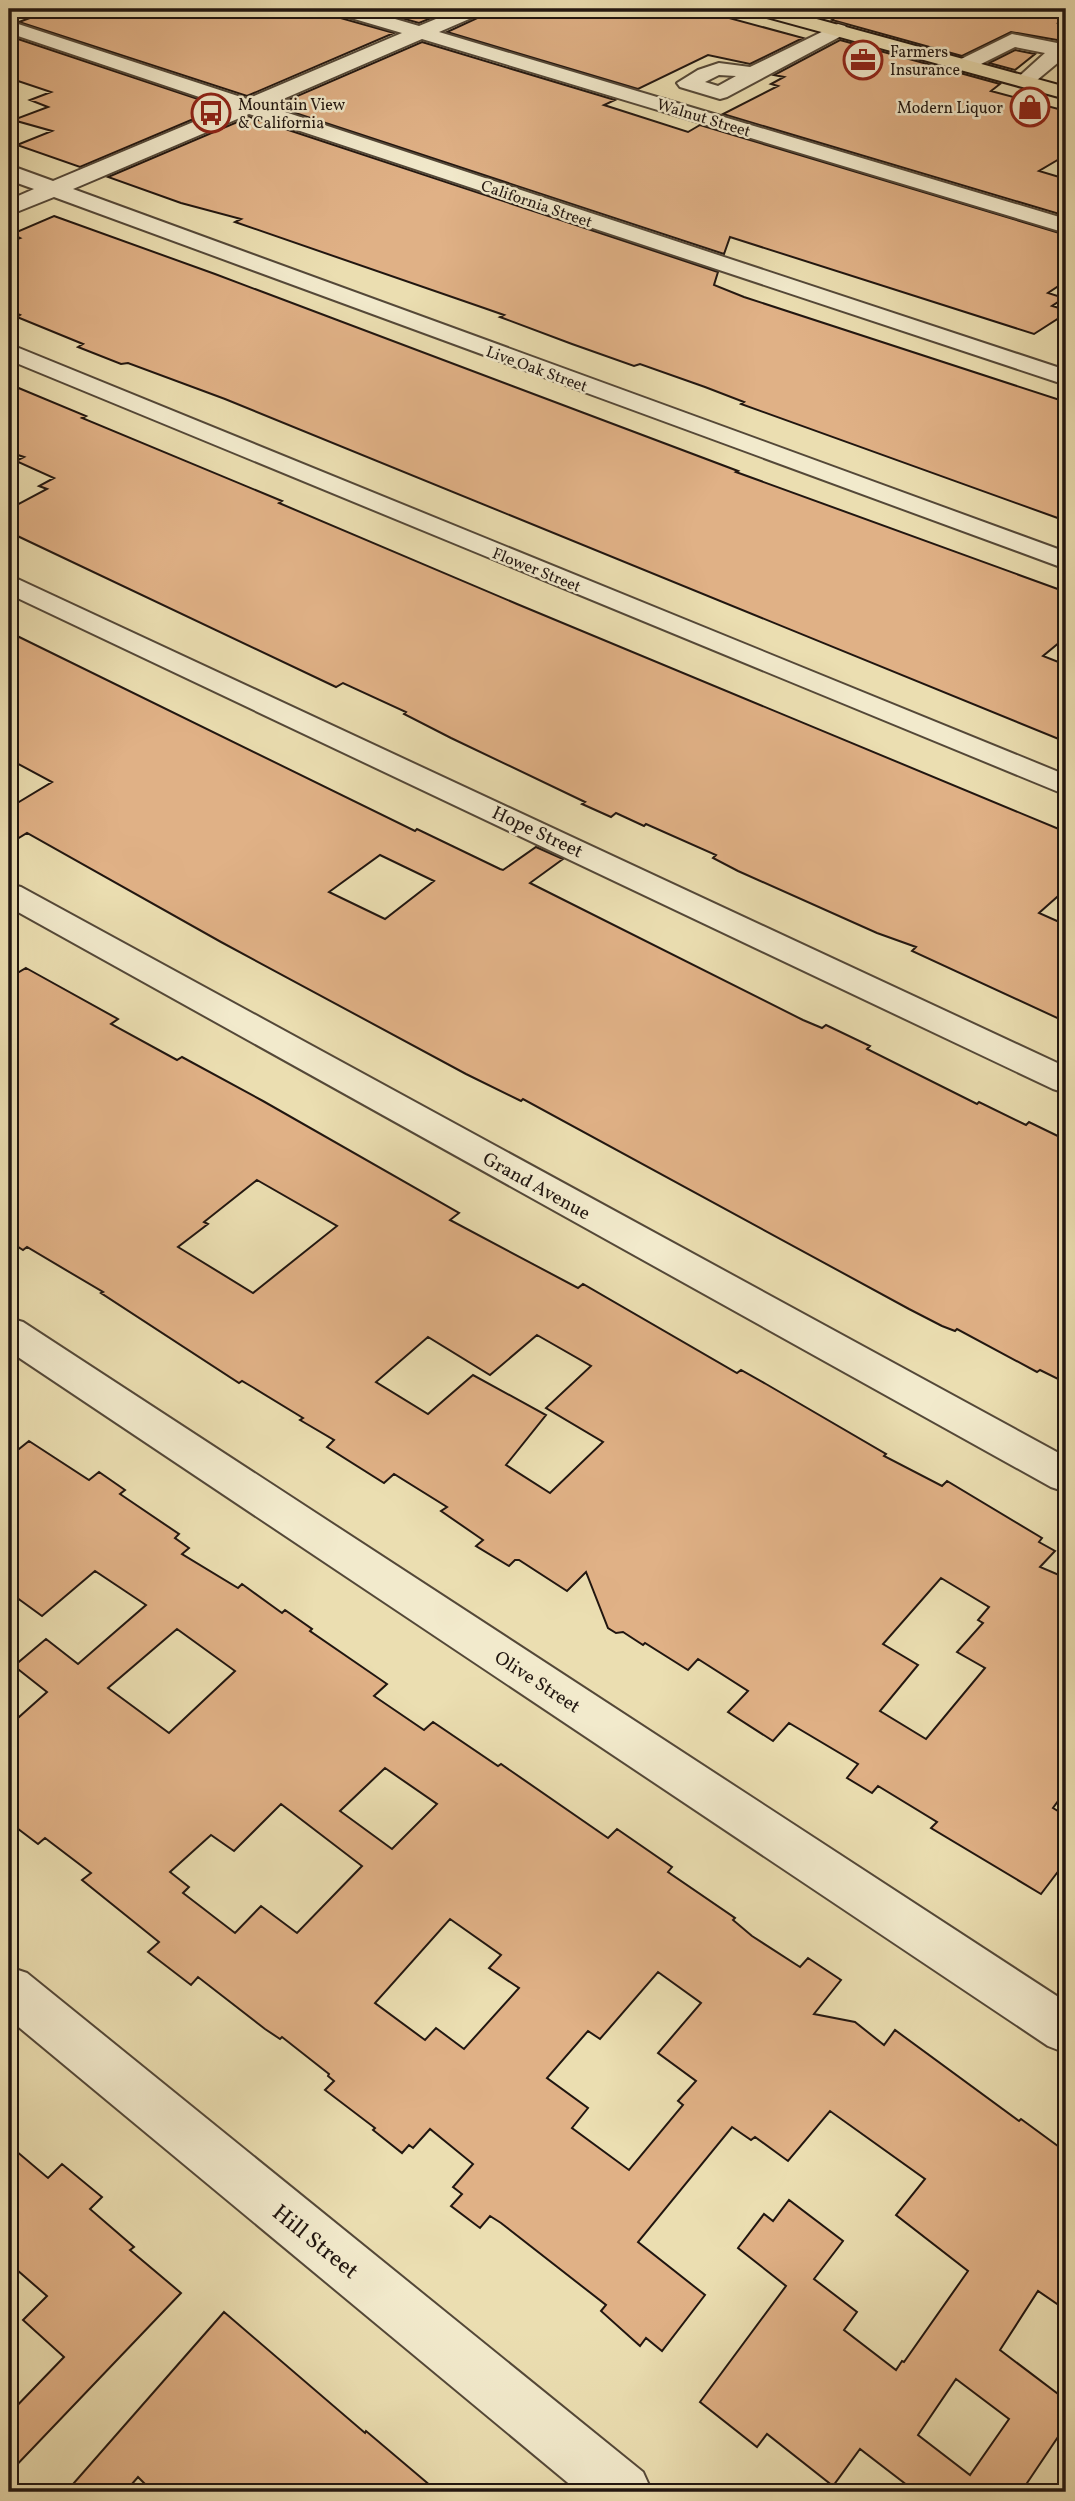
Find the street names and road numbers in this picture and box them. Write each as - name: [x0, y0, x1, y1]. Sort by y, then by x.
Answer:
- street label: Walnut Street: [654, 94, 753, 144]
- street label: California Street: [478, 176, 595, 234]
- street label: Live Oak Street: [483, 341, 590, 399]
- street label: Flower Street: [489, 543, 584, 599]
- street label: Hope Street: [487, 800, 587, 865]
- street label: Grand Avenue: [478, 1146, 595, 1227]
- street label: Olive Street: [489, 1645, 585, 1720]
- street label: Hill Street: [265, 2198, 365, 2287]

